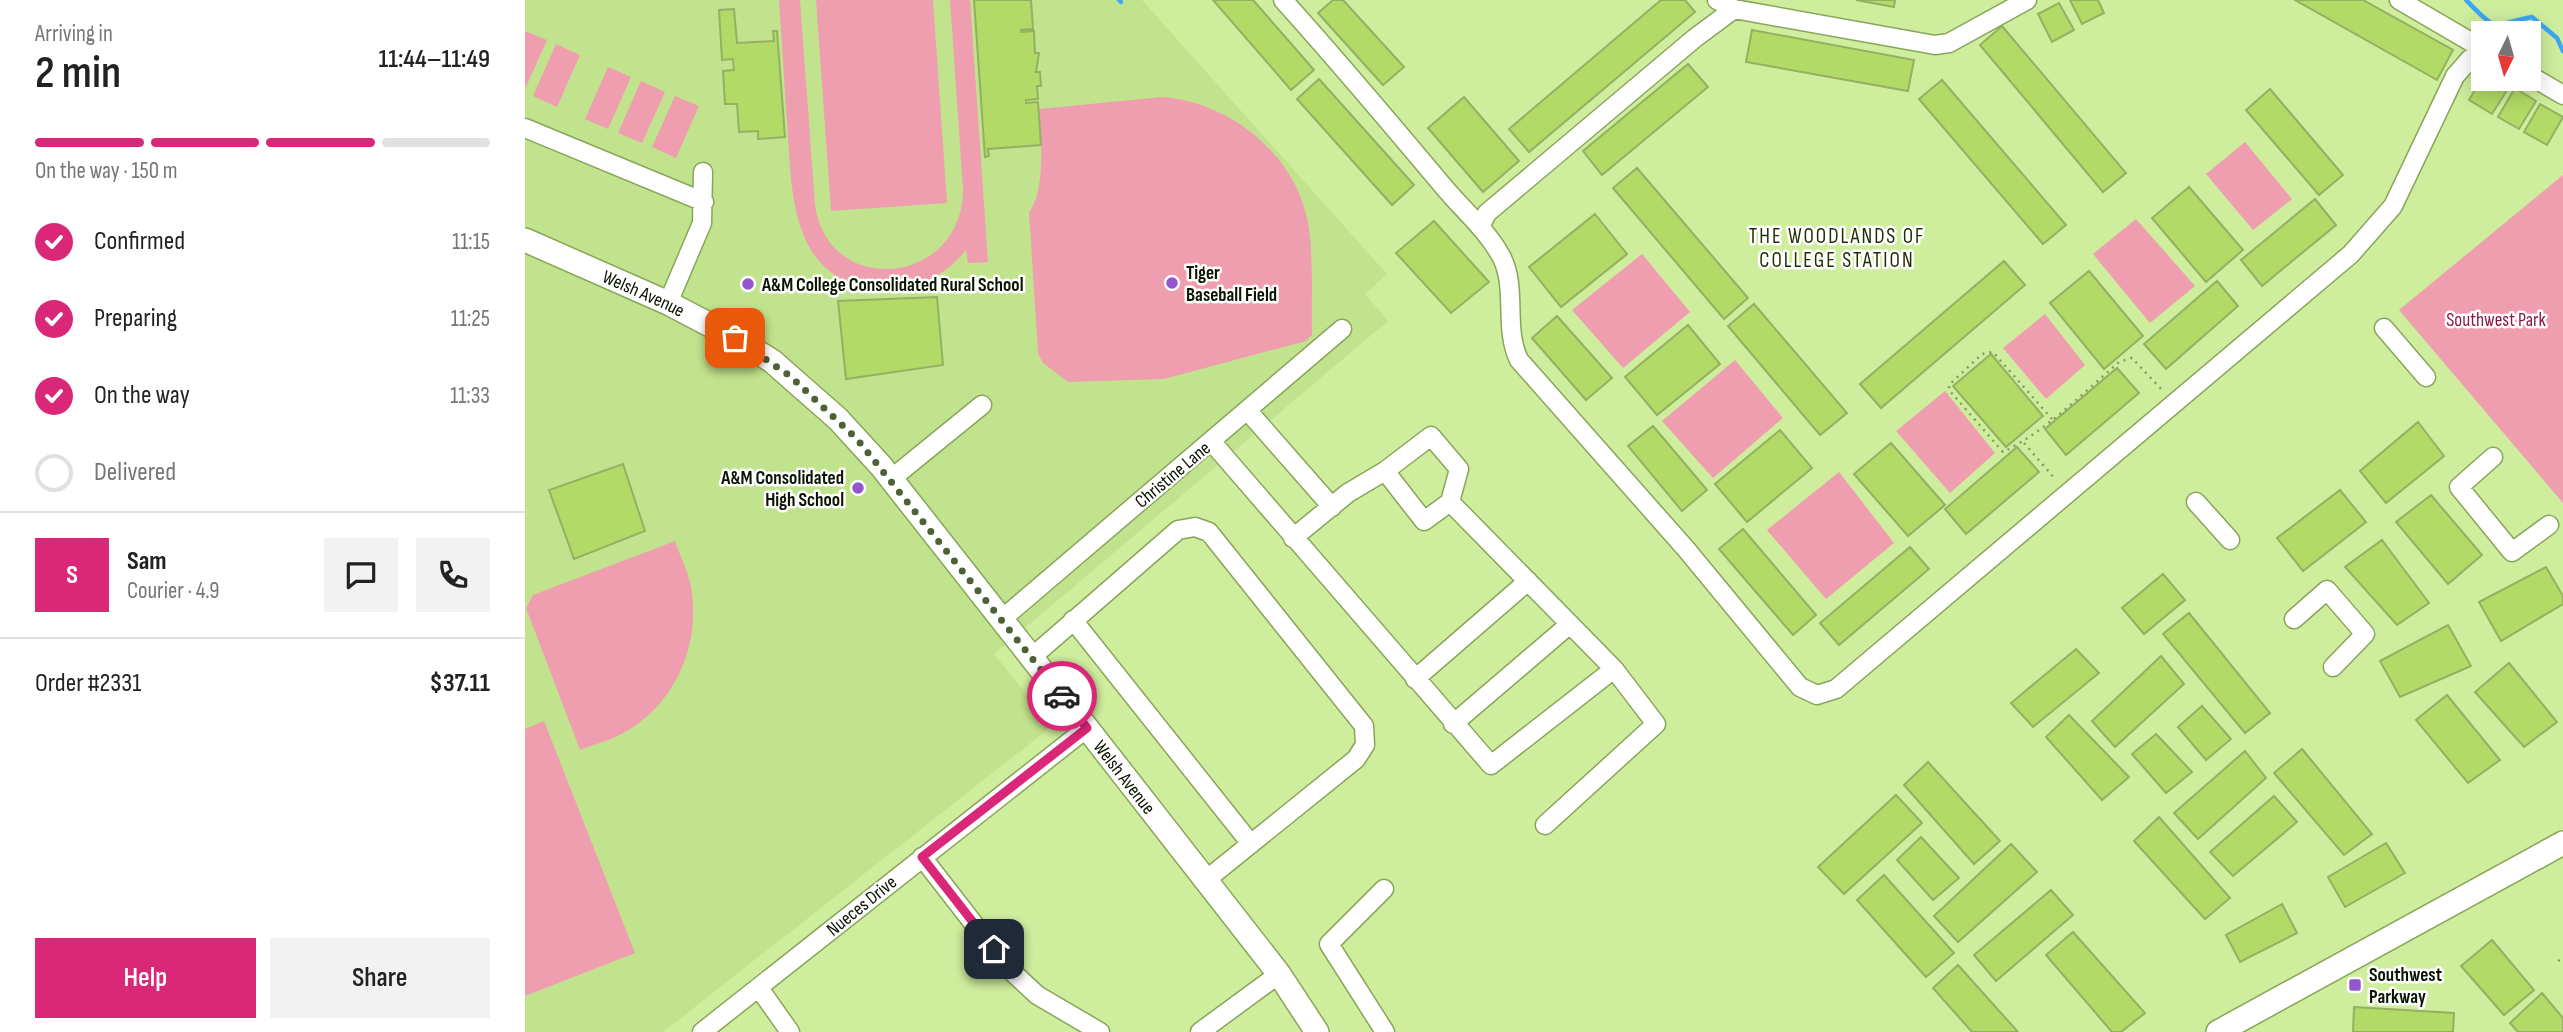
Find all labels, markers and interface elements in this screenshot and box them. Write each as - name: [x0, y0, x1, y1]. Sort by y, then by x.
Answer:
- text: Arriving in: [35, 20, 113, 48]
- north arrow: [2471, 21, 2541, 91]
- map controls: [2471, 21, 2541, 91]
- text: 11:44–11:49: [378, 44, 490, 75]
- text: 2 min: [35, 46, 121, 101]
- text: On the way · 150 m: [35, 157, 178, 185]
- icon: check: [35, 223, 73, 261]
- district label: THE WOODLANDS OF COLLEGE STATION: [1749, 224, 1925, 273]
- text: Confirmed: [94, 226, 185, 257]
- text: 11:15: [452, 228, 490, 256]
- place label: Tiger Baseball Field: [1186, 262, 1277, 307]
- street label: Welsh Avenue: [599, 266, 688, 323]
- place label: A&M College Consolidated Rural School: [761, 274, 1024, 297]
- marker: Tiger Baseball Field: [1164, 275, 1180, 291]
- marker: A&M College Consolidated Rural School: [740, 276, 756, 292]
- icon: check: [35, 300, 73, 338]
- text: Preparing: [94, 303, 177, 334]
- text: 11:25: [451, 305, 490, 333]
- pin: [705, 308, 765, 368]
- park label: Southwest Park: [2446, 309, 2547, 332]
- icon: bag: [716, 319, 754, 357]
- icon: check: [35, 377, 73, 415]
- text: On the way: [94, 380, 190, 411]
- text: 11:33: [450, 382, 490, 410]
- street label: Christine Lane: [1131, 437, 1215, 513]
- text: Delivered: [94, 457, 176, 488]
- place label: A&M Consolidated High School: [720, 467, 844, 512]
- marker: A&M Consolidated High School: [850, 480, 866, 496]
- button: chat: [324, 538, 398, 612]
- button: phone: [416, 538, 490, 612]
- text: Sam: [127, 546, 167, 577]
- text: S: [66, 560, 78, 591]
- text: Courier · 4.9: [127, 577, 219, 605]
- courier: [1027, 661, 1097, 731]
- text: Order #2331: [35, 668, 141, 699]
- text: $37.11: [430, 668, 490, 699]
- icon: car: [1043, 677, 1081, 715]
- street label: Welsh Avenue: [1088, 736, 1160, 819]
- street label: Nueces Drive: [822, 871, 902, 941]
- pin: [964, 919, 1024, 979]
- icon: home: [975, 930, 1013, 968]
- button: Help: [35, 938, 256, 1018]
- button: Share: [270, 938, 490, 1018]
- place label: Southwest Parkway: [2369, 964, 2442, 1009]
- marker: Southwest Parkway: [2347, 977, 2363, 993]

